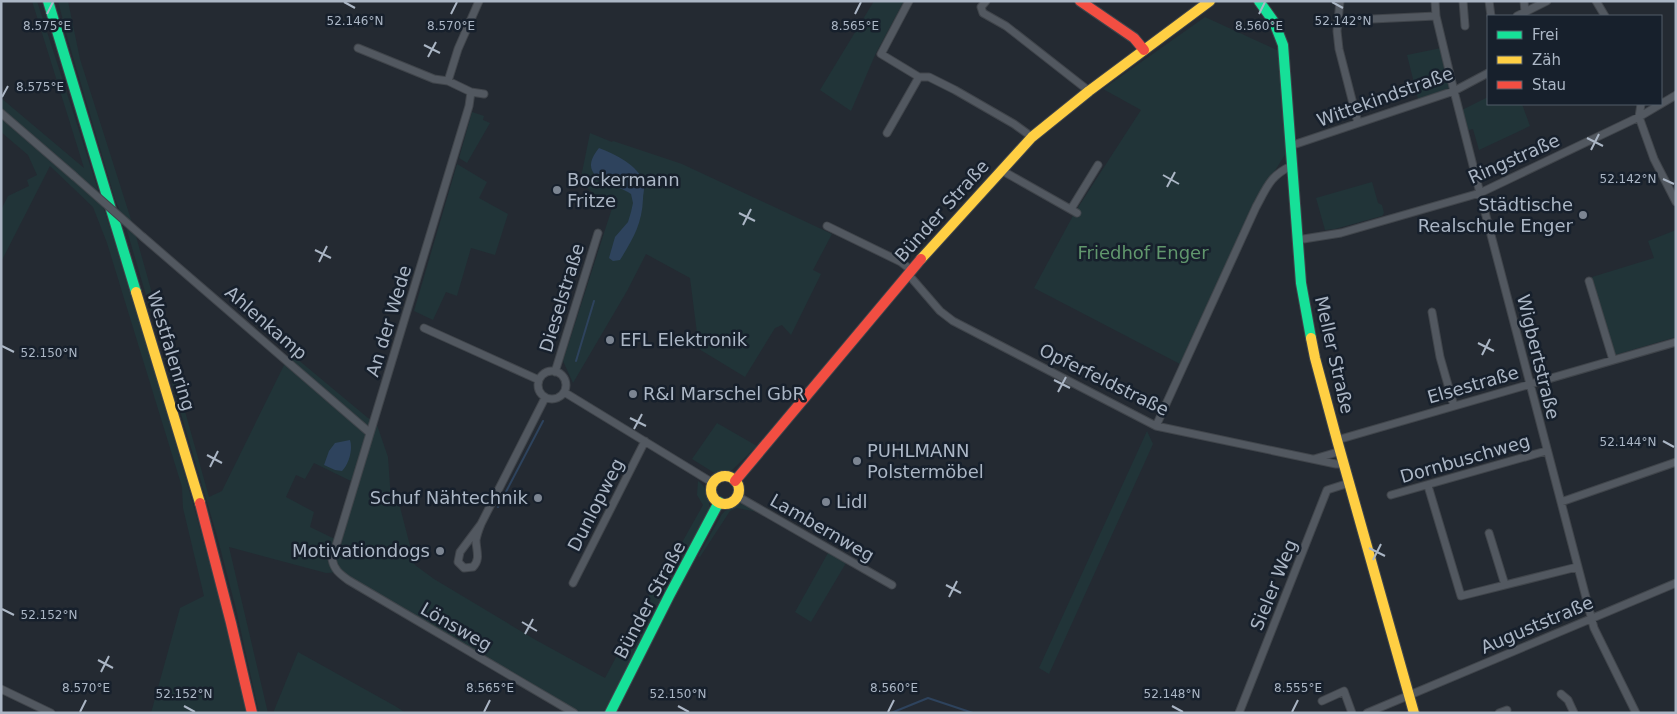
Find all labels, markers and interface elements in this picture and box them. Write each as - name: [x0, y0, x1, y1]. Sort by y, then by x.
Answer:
- text: 52.146°N: [327, 14, 383, 28]
- text: 52.142°N: [1315, 14, 1371, 28]
- legend: [1487, 15, 1662, 105]
- text: 8.575°E: [23, 19, 71, 33]
- text: 8.570°E: [427, 19, 475, 33]
- text: 8.565°E: [831, 19, 879, 33]
- text: 8.560°E: [1235, 19, 1283, 33]
- text: Frei: [1532, 26, 1559, 44]
- text: Zäh: [1532, 51, 1561, 69]
- street label: Wittekindstraße: [1314, 62, 1456, 131]
- text: Stau: [1532, 76, 1566, 94]
- text: 8.575°E: [16, 80, 64, 94]
- street label: Ringstraße: [1465, 129, 1563, 188]
- street label: Bünder Straße: [890, 155, 993, 266]
- place label: Bockermann Fritze: [567, 169, 680, 211]
- text: 52.142°N: [1600, 172, 1656, 186]
- marker: Bockermann Fritze: [551, 184, 563, 196]
- place label: Städtische Realschule Enger: [1418, 194, 1574, 236]
- marker: Städtische Realschule Enger: [1577, 209, 1589, 221]
- street label: Dieselstraße: [535, 241, 588, 355]
- park label: Friedhof Enger: [1077, 242, 1209, 263]
- street label: An der Wede: [362, 263, 415, 379]
- street label: Ahlenkamp: [221, 281, 311, 364]
- street label: Westfalenring: [143, 288, 200, 413]
- street label: Wigbertstraße: [1513, 292, 1564, 422]
- street label: Meller Straße: [1311, 294, 1358, 416]
- place label: EFL Elektronik: [620, 329, 748, 350]
- marker: EFL Elektronik: [604, 334, 616, 346]
- street label: Opferfeldstraße: [1036, 339, 1172, 420]
- text: 52.150°N: [21, 346, 77, 360]
- street label: Elsestraße: [1425, 361, 1521, 408]
- place label: R&I Marschel GbR: [643, 383, 805, 404]
- marker: R&I Marschel GbR: [627, 388, 639, 400]
- street label: Dornbuschweg: [1398, 430, 1532, 487]
- text: 52.144°N: [1600, 435, 1656, 449]
- place label: PUHLMANN Polstermöbel: [867, 440, 984, 482]
- street label: Dunlopweg: [563, 455, 628, 555]
- marker: PUHLMANN Polstermöbel: [851, 455, 863, 467]
- place label: Schuf Nähtechnik: [370, 487, 529, 508]
- street label: Lambernweg: [766, 489, 878, 566]
- place label: Lidl: [836, 491, 867, 512]
- marker: Schuf Nähtechnik: [532, 492, 544, 504]
- marker: Lidl: [820, 496, 832, 508]
- street label: Sieler Weg: [1246, 536, 1301, 633]
- street label: Bünder Straße: [610, 537, 689, 662]
- place label: Motivationdogs: [292, 540, 430, 561]
- marker: Motivationdogs: [434, 545, 446, 557]
- street label: Auguststraße: [1477, 591, 1596, 658]
- street label: Lönsweg: [417, 598, 496, 655]
- text: 52.152°N: [21, 608, 77, 622]
- text: 8.570°E: [62, 681, 110, 695]
- text: 8.565°E: [466, 681, 514, 695]
- text: 8.560°E: [870, 681, 918, 695]
- text: 8.555°E: [1274, 681, 1322, 695]
- text: 52.152°N: [156, 687, 212, 701]
- text: 52.150°N: [650, 687, 706, 701]
- text: 52.148°N: [1144, 687, 1200, 701]

